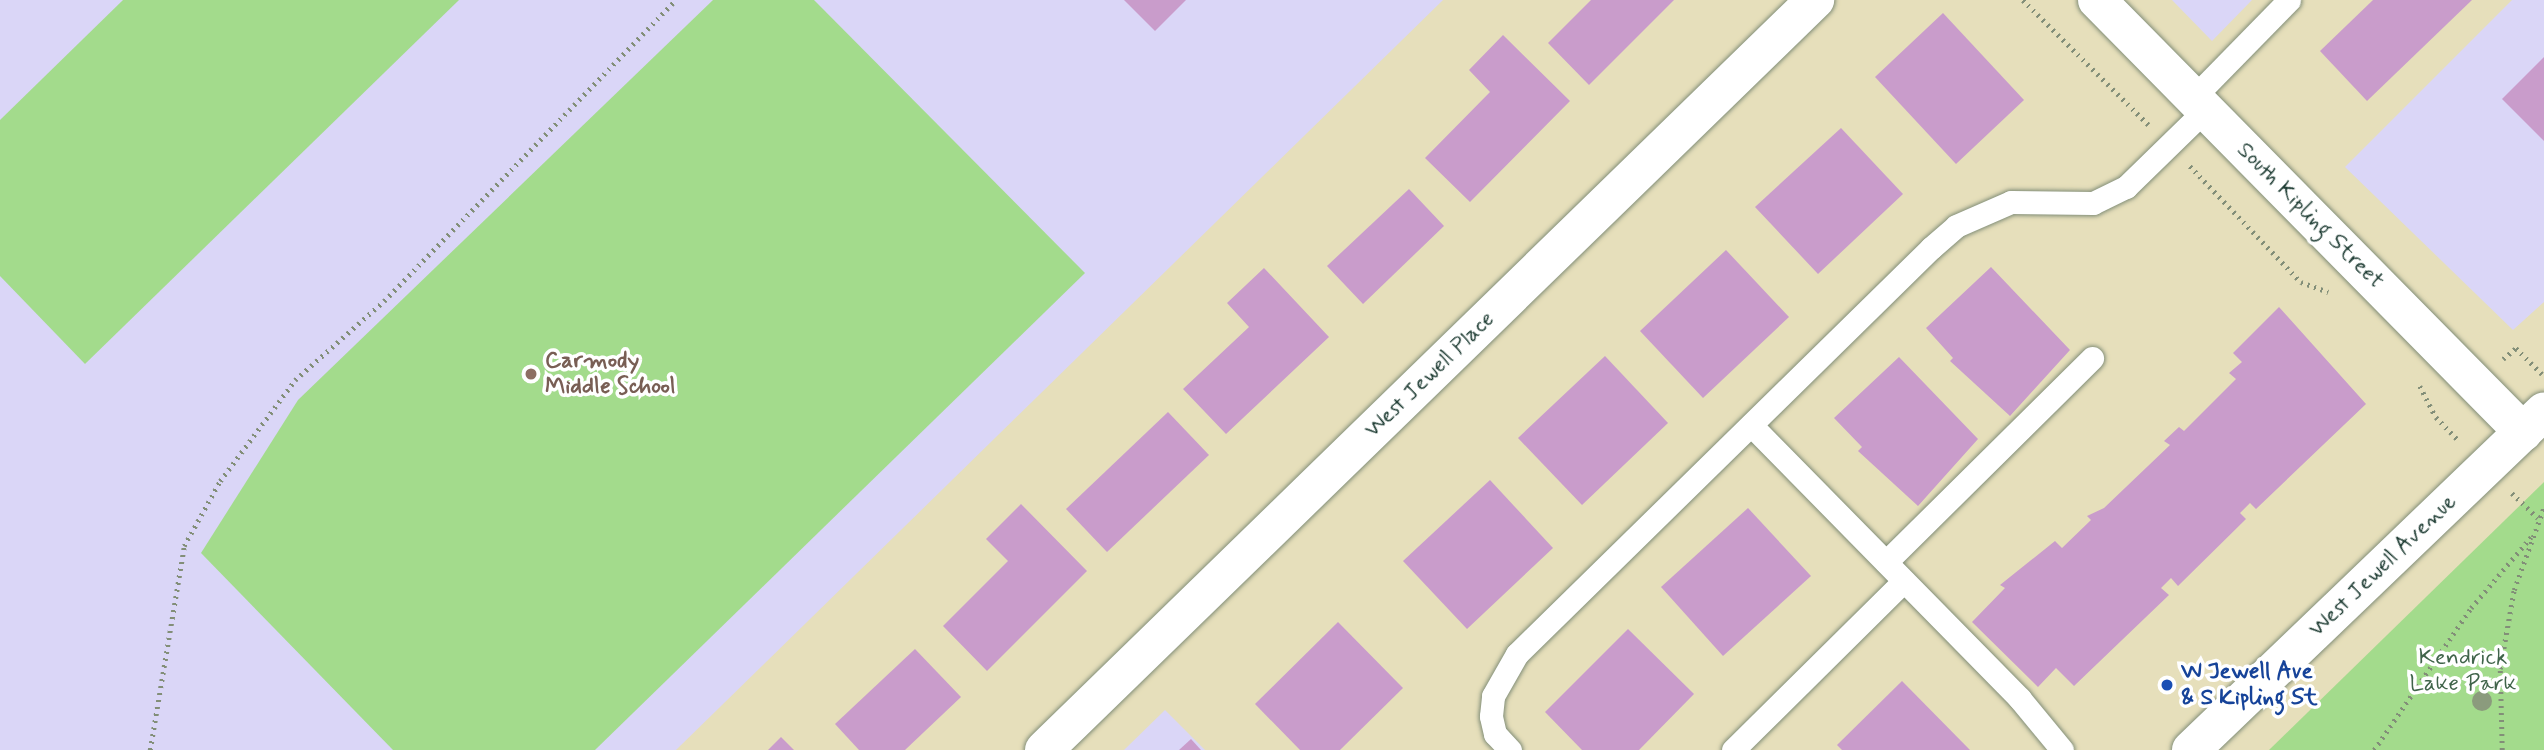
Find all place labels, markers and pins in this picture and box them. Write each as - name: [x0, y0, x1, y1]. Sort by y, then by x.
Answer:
- place label: Carmody Middle School: [545, 347, 676, 401]
- marker: Carmody Middle School: [523, 366, 539, 382]
- place label: W Jewell Ave & S Kipling St: [2181, 658, 2314, 712]
- marker: W Jewell Ave & S Kipling St: [2159, 677, 2175, 693]

